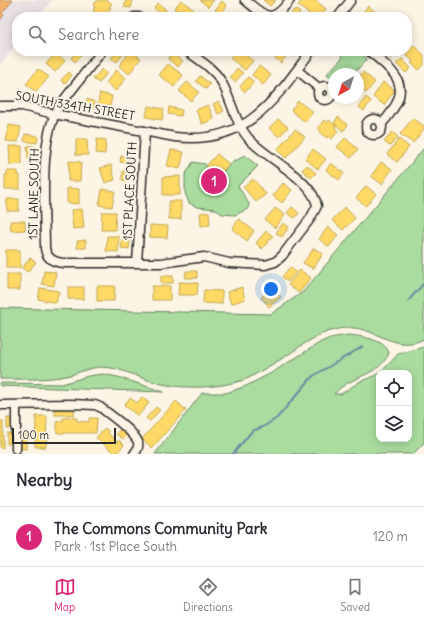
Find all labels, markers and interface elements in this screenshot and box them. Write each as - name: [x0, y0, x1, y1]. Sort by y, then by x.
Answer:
- search box: [12, 12, 412, 56]
- icon: search: [26, 23, 48, 45]
- text: Search here: [58, 25, 139, 44]
- north arrow: [328, 68, 364, 104]
- street label: SOUTH 334TH STREET: [14, 88, 136, 123]
- street label: 1ST PLACE SOUTH: [119, 141, 140, 241]
- street label: 1ST LANE SOUTH: [25, 147, 42, 240]
- pin: 1: [201, 166, 227, 196]
- your location: [261, 279, 281, 299]
- map controls: [376, 370, 412, 442]
- button: locate: [376, 370, 412, 406]
- button: layers: [376, 406, 412, 442]
- scale bar: [12, 426, 116, 445]
- text: 100 m: [18, 428, 49, 442]
- text: Nearby: [16, 469, 72, 491]
- text: The Commons Community Park: [54, 519, 267, 538]
- text: 1: [26, 528, 32, 545]
- text: 120 m: [373, 528, 408, 545]
- text: Park · 1st Place South: [54, 538, 177, 555]
- tab: Map: [54, 576, 76, 614]
- tab: Directions: [183, 576, 233, 614]
- tab: Saved: [340, 576, 370, 614]

